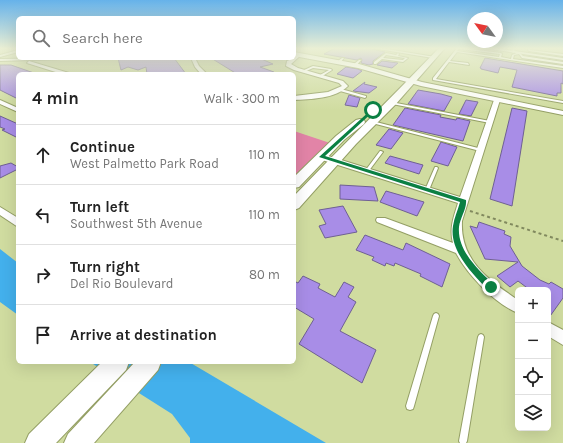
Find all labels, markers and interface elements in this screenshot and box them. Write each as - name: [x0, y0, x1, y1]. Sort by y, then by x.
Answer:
- north arrow: [467, 12, 503, 48]
- search box: [16, 16, 296, 60]
- icon: search: [30, 27, 52, 49]
- text: Search here: [62, 29, 143, 47]
- text: 4 min: [32, 88, 79, 108]
- text: Walk · 300 m: [204, 91, 280, 106]
- route start: [364, 101, 382, 119]
- text: Continue: [70, 138, 135, 156]
- icon: ahead: [32, 144, 54, 166]
- text: 110 m: [248, 147, 280, 162]
- text: West Palmetto Park Road: [70, 156, 219, 171]
- text: Turn left: [70, 198, 129, 216]
- icon: left: [32, 204, 54, 226]
- text: 110 m: [248, 207, 280, 222]
- text: Southwest 5th Avenue: [70, 216, 202, 231]
- text: Turn right: [70, 258, 140, 276]
- icon: right: [32, 264, 54, 286]
- text: 80 m: [249, 267, 280, 282]
- text: Del Rio Boulevard: [70, 276, 173, 291]
- route end: [482, 278, 500, 296]
- map controls: [515, 287, 551, 431]
- button: +: [515, 287, 551, 323]
- button: −: [515, 323, 551, 359]
- icon: arrive: [32, 324, 54, 346]
- text: Arrive at destination: [70, 326, 217, 344]
- button: locate: [515, 359, 551, 395]
- button: layers: [515, 395, 551, 431]

